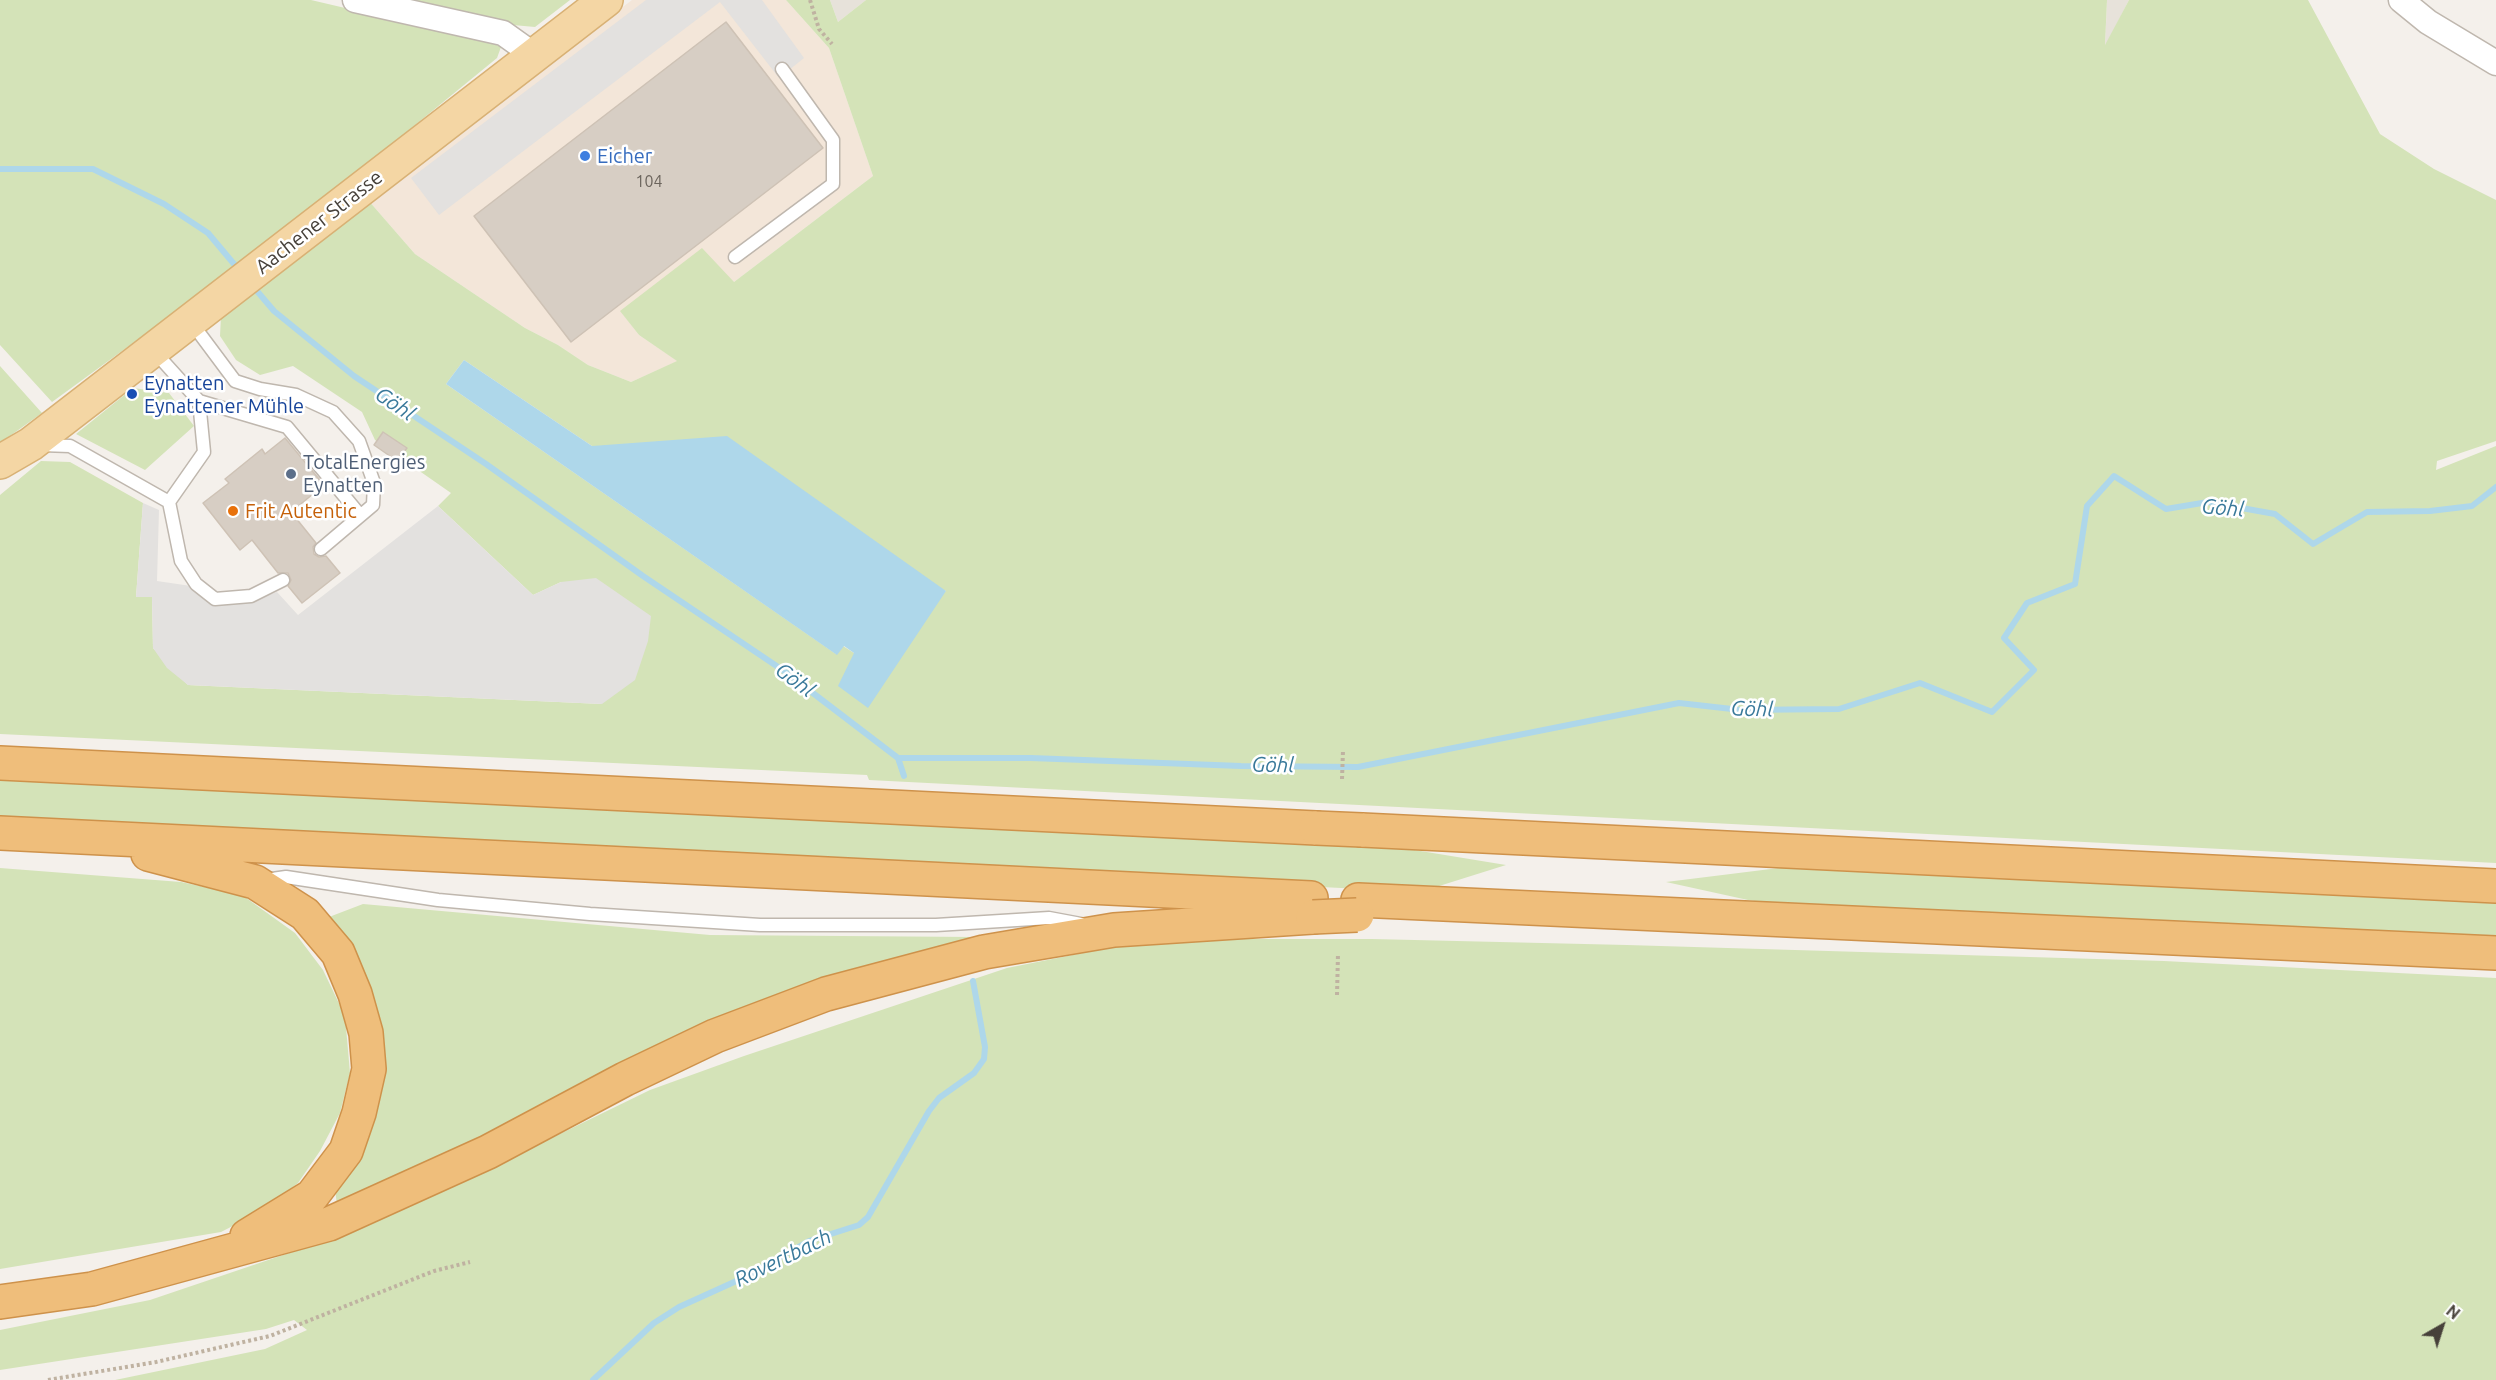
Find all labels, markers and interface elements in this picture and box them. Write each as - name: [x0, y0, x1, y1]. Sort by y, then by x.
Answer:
- place label: Eicher: [597, 144, 652, 168]
- marker: Eicher: [578, 149, 592, 163]
- street label: Aachener Strasse: [251, 165, 387, 279]
- house number: 104: [635, 172, 663, 192]
- place label: Eynatten Eynattener Mühle: [144, 371, 304, 418]
- water label: Göhl: [370, 382, 420, 426]
- marker: Eynatten Eynattener Mühle: [125, 387, 139, 401]
- place label: TotalEnergies Eynatten: [303, 450, 426, 497]
- marker: TotalEnergies Eynatten: [284, 467, 298, 481]
- water label: Göhl: [2201, 494, 2245, 522]
- place label: Frit Autentic: [245, 499, 357, 523]
- marker: Frit Autentic: [226, 504, 240, 518]
- water label: Göhl: [770, 657, 820, 703]
- water label: Göhl: [1730, 696, 1774, 722]
- water label: Göhl: [1251, 752, 1295, 778]
- water label: Rovertbach: [730, 1224, 836, 1292]
- north arrow: [2412, 1296, 2472, 1356]
- text: N: [2443, 1301, 2464, 1323]

